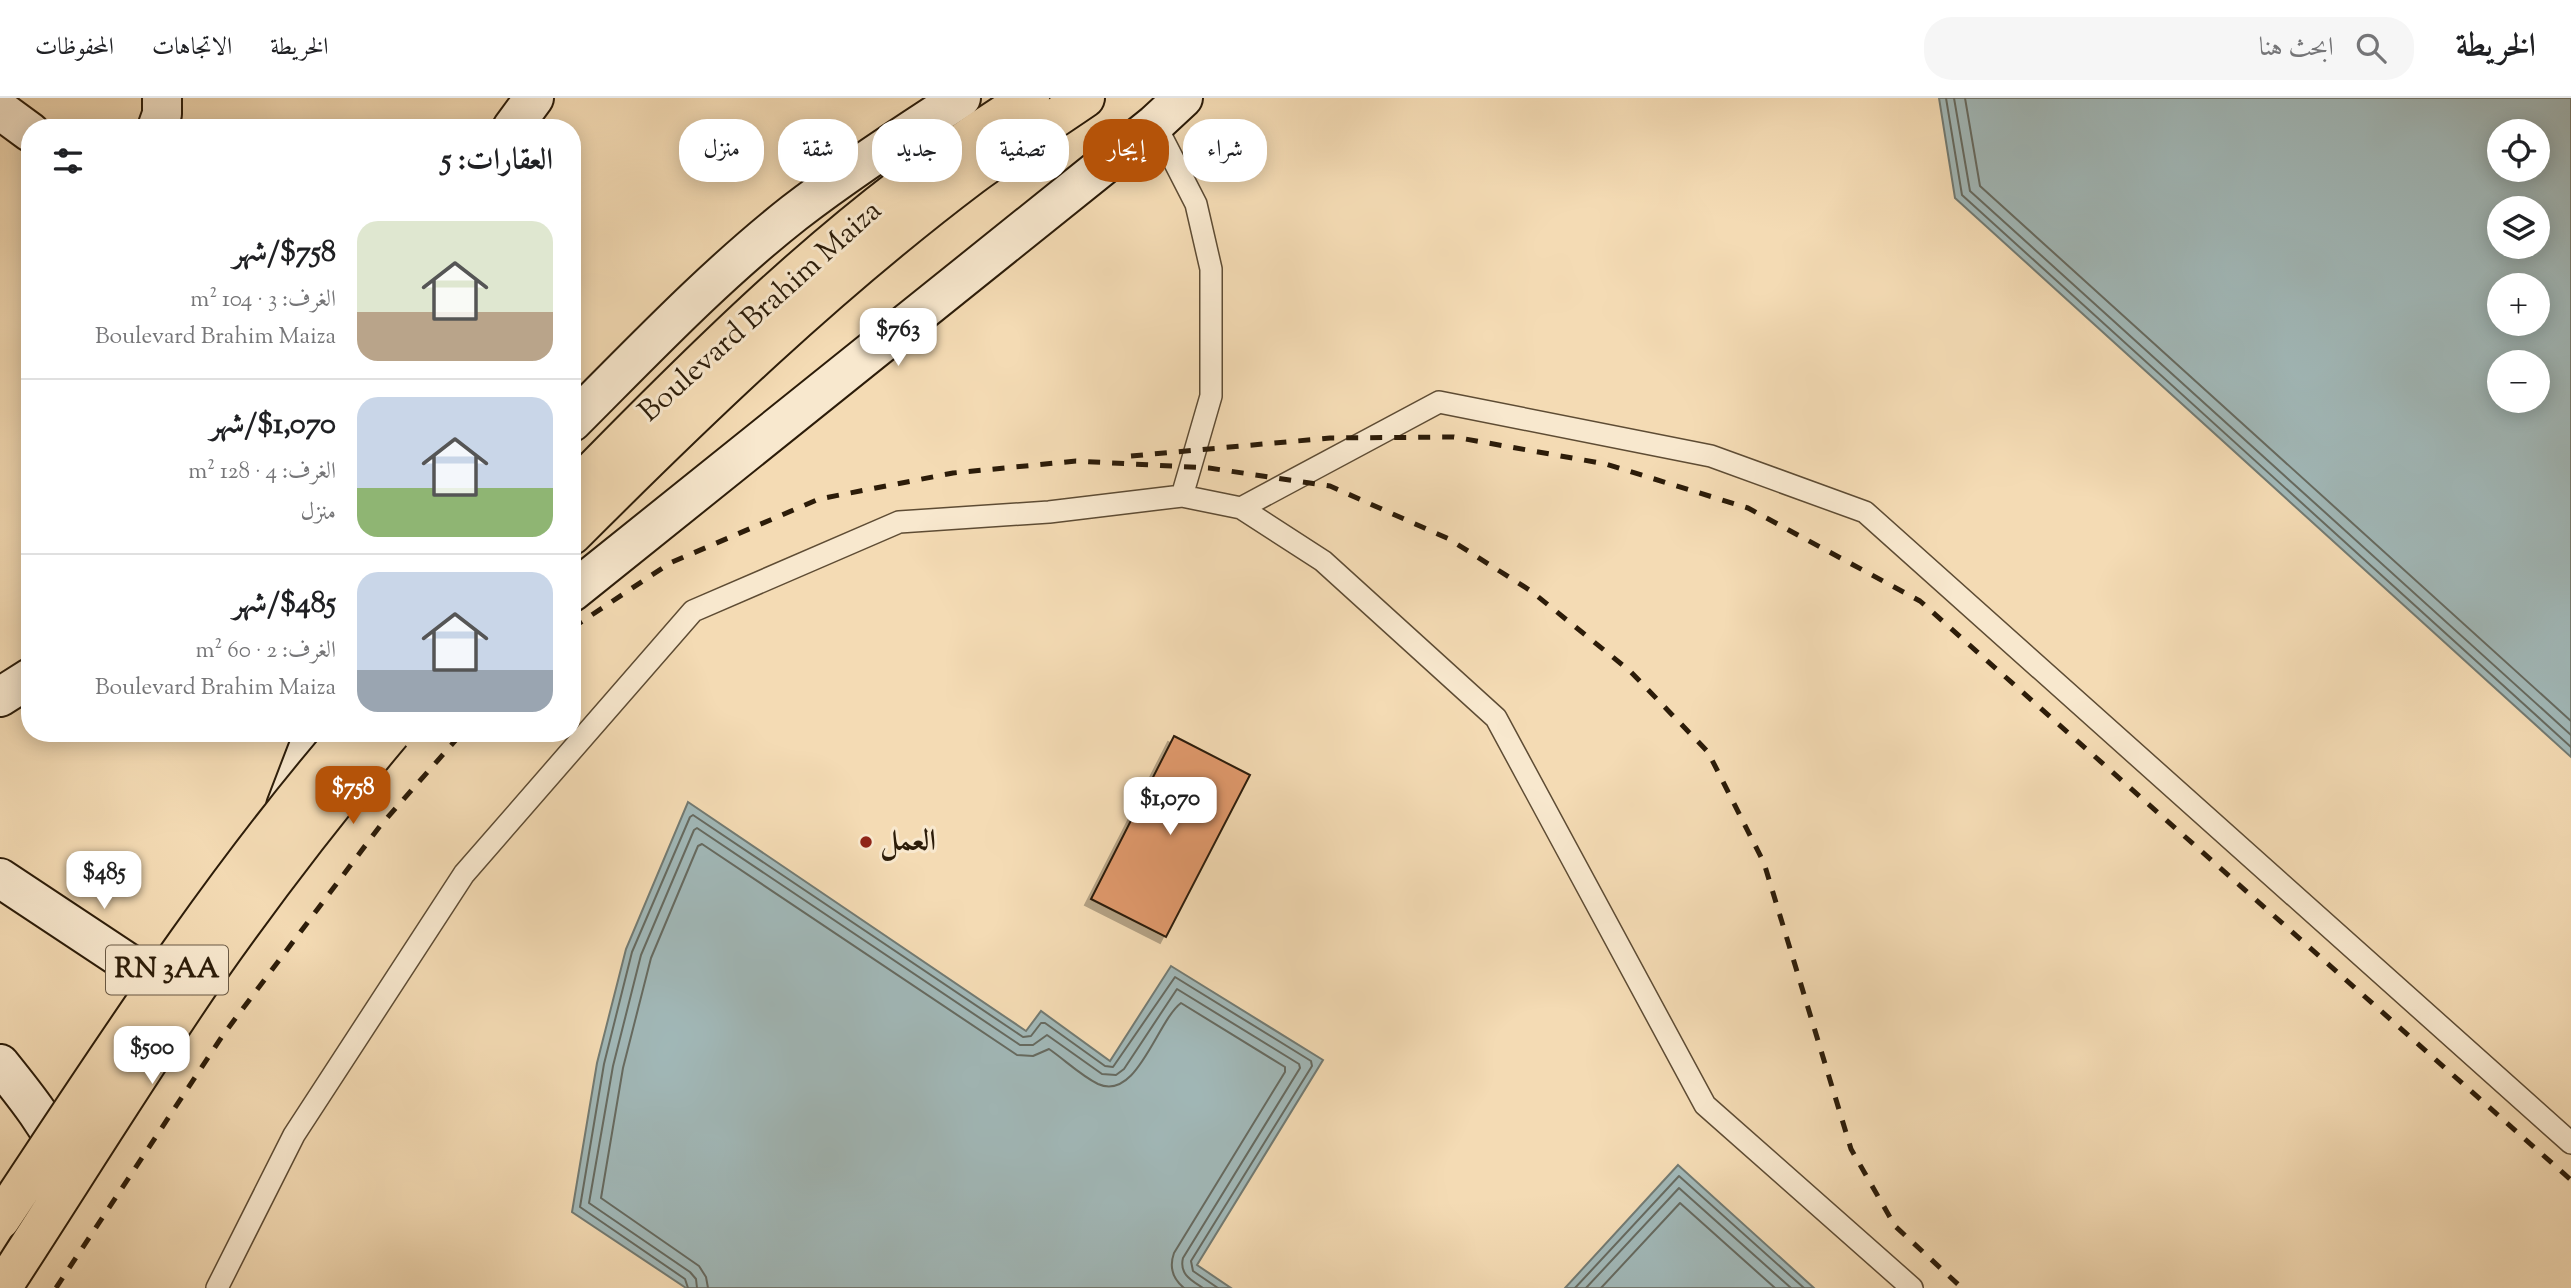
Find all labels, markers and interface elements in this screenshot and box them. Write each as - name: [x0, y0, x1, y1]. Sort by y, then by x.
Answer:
- search box: [1924, 17, 2414, 80]
- text: الخريطة: [2456, 24, 2536, 72]
- icon: search: [2352, 29, 2390, 67]
- text: ابحث هنا: [2259, 30, 2334, 67]
- text: المحفوظات: [35, 31, 114, 65]
- text: الاتجاهات: [152, 31, 232, 65]
- text: الخريطة: [270, 31, 329, 65]
- chip: منزل: [679, 119, 764, 182]
- chip: شقة: [778, 119, 858, 182]
- chip: جديد: [872, 119, 962, 182]
- chip: تصفية: [976, 119, 1069, 182]
- chip: إيجار: [1083, 119, 1169, 182]
- chip: شراء: [1183, 119, 1267, 182]
- map controls: [2487, 119, 2550, 413]
- button: locate: [2487, 119, 2550, 182]
- text: العقارات: 5: [441, 140, 553, 183]
- icon: filters: [49, 142, 87, 180]
- street label: Boulevard Brahim Maiza: [630, 191, 892, 433]
- button: layers: [2487, 196, 2550, 259]
- text: $758/شهر: [233, 232, 336, 275]
- icon: home: [413, 249, 497, 333]
- button: +: [2487, 273, 2550, 336]
- text: الغرف: 3 · 104 m²: [190, 284, 336, 317]
- pin: $763: [857, 308, 939, 368]
- text: $763: [876, 314, 920, 347]
- text: Boulevard Brahim Maiza: [95, 321, 336, 354]
- button: −: [2487, 350, 2550, 413]
- text: $1,070/شهر: [210, 404, 336, 447]
- icon: home: [413, 425, 497, 509]
- text: الغرف: 4 · 128 m²: [188, 456, 336, 489]
- text: منزل: [301, 497, 336, 530]
- text: $485/شهر: [233, 583, 336, 626]
- icon: home: [413, 600, 497, 684]
- text: الغرف: 2 · 60 m²: [196, 635, 336, 668]
- text: Boulevard Brahim Maiza: [95, 672, 336, 705]
- pin: $758: [312, 766, 394, 826]
- text: $758: [331, 772, 375, 805]
- pin: $1,070: [1113, 778, 1227, 837]
- text: $1,070: [1140, 783, 1200, 816]
- place label: العمل: [880, 821, 936, 864]
- marker: العمل: [858, 834, 874, 850]
- pin: $485: [63, 852, 145, 911]
- text: $485: [82, 857, 126, 890]
- road number: RN 3AA: [106, 946, 228, 994]
- pin: $500: [111, 1026, 193, 1086]
- text: $500: [130, 1032, 174, 1065]

